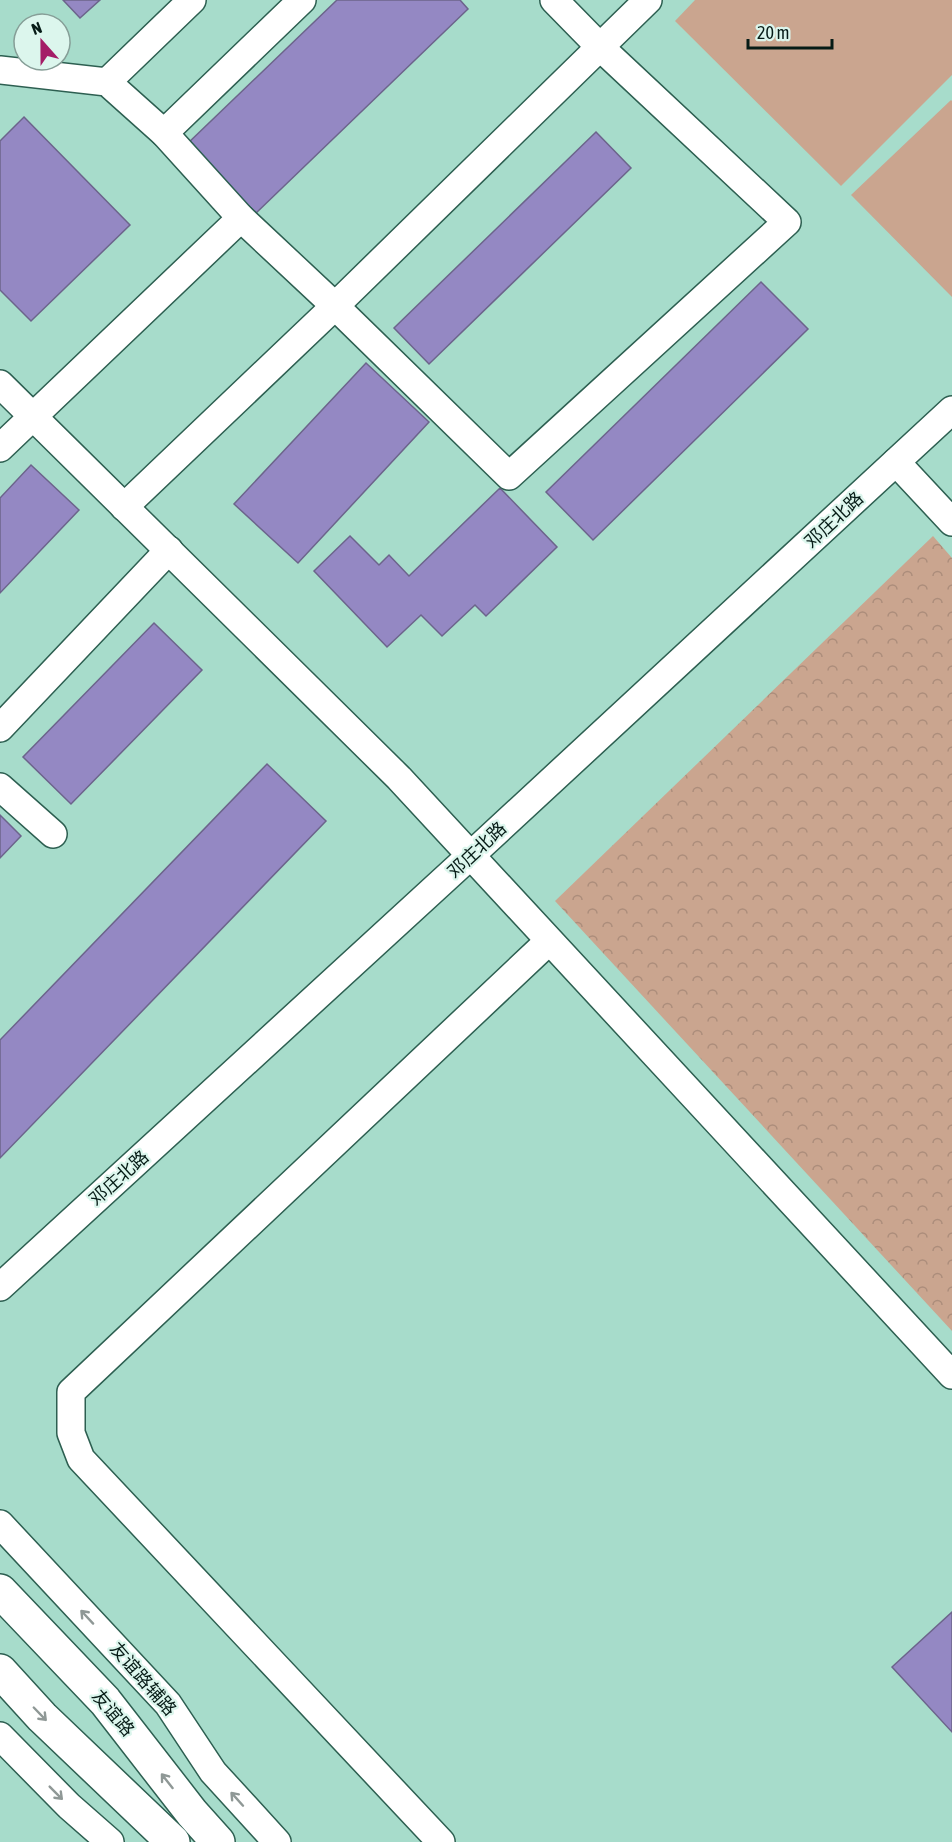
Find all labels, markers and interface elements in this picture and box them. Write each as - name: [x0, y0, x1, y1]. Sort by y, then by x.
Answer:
- north arrow: [12, 12, 72, 72]
- scale bar: [748, 12, 832, 50]
- text: N: [29, 18, 44, 38]
- text: 20 m: [757, 22, 789, 43]
- street label: 邓庄北路: [800, 487, 867, 552]
- street label: 邓庄北路: [443, 817, 510, 882]
- street label: 邓庄北路: [85, 1146, 152, 1210]
- one-way arrow: [80, 1609, 94, 1624]
- street label: 友谊路辅路: [105, 1638, 181, 1720]
- street label: 友谊路: [87, 1685, 139, 1741]
- one-way arrow: [33, 1707, 47, 1722]
- one-way arrow: [161, 1774, 174, 1790]
- one-way arrow: [49, 1785, 64, 1800]
- one-way arrow: [230, 1792, 244, 1807]

